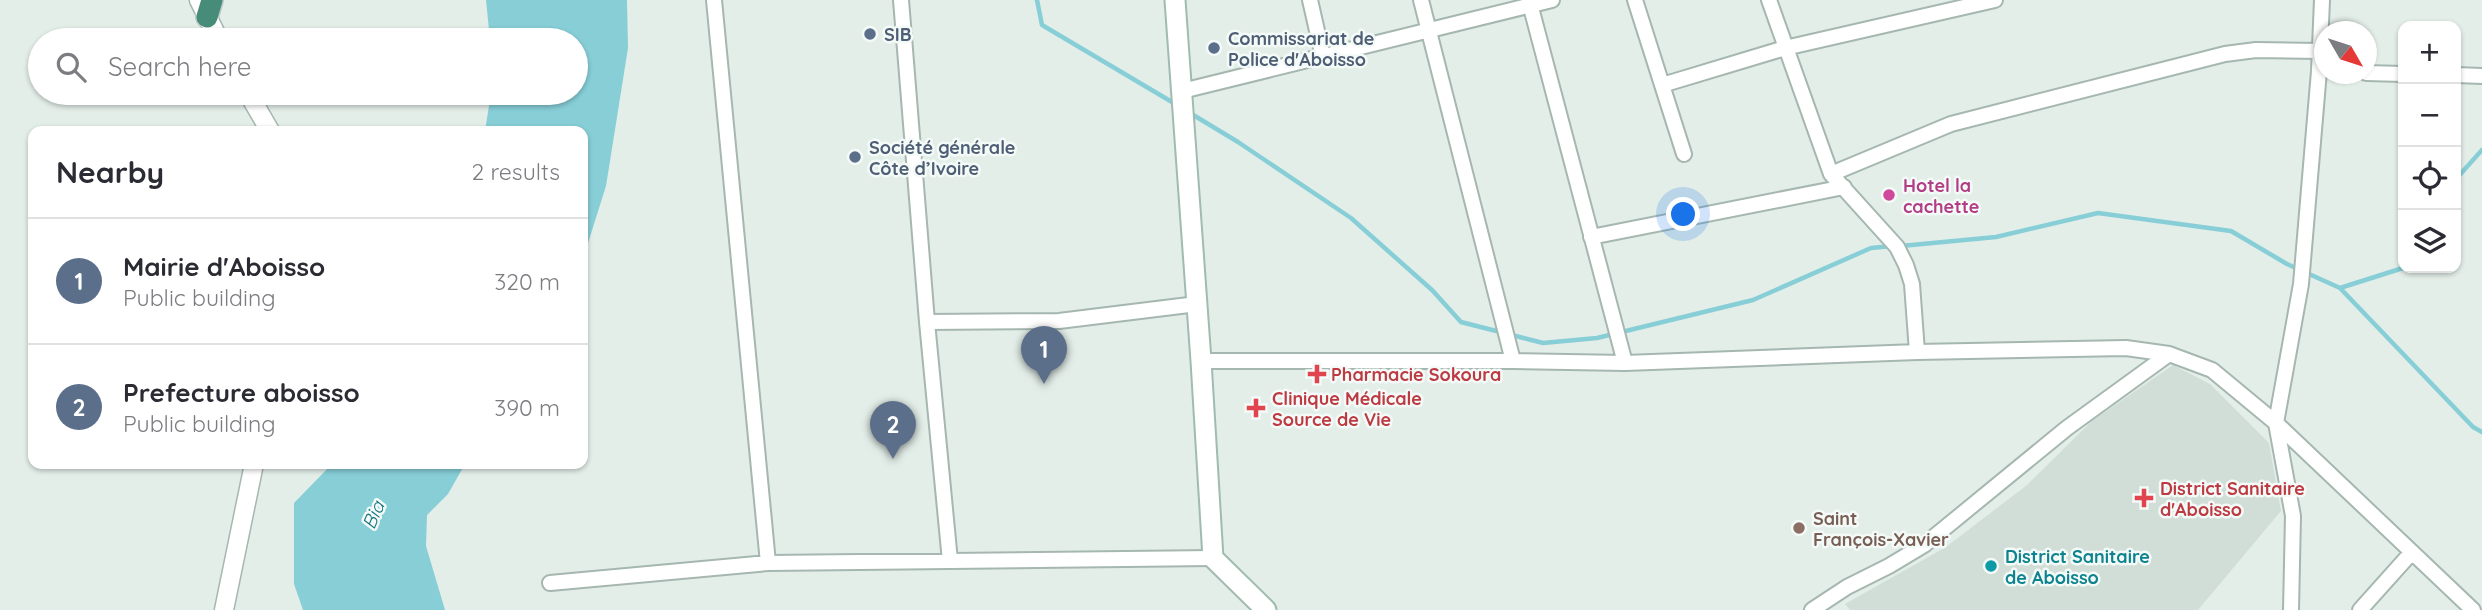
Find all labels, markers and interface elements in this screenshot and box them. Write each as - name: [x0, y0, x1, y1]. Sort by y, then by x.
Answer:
- north arrow: [2314, 21, 2377, 84]
- map controls: [2398, 21, 2461, 273]
- button: +: [2398, 21, 2461, 84]
- place label: SIB: [884, 23, 912, 46]
- marker: SIB: [862, 26, 878, 42]
- place label: Commissariat de Police d'Aboisso: [1228, 27, 1374, 71]
- search box: [28, 28, 588, 105]
- marker: Commissariat de Police d'Aboisso: [1206, 40, 1222, 56]
- icon: search: [52, 48, 90, 86]
- text: Search here: [108, 50, 252, 83]
- button: −: [2398, 84, 2461, 147]
- place label: Société générale Côte d’Ivoire: [869, 136, 1015, 180]
- button: locate: [2398, 147, 2461, 210]
- marker: Société générale Côte d’Ivoire: [847, 149, 863, 165]
- text: Nearby: [56, 153, 164, 191]
- text: 2 results: [471, 157, 560, 186]
- place label: Hotel la cachette: [1903, 174, 1979, 218]
- marker: Hotel la cachette: [1881, 187, 1897, 203]
- your location: [1666, 197, 1700, 231]
- button: layers: [2398, 210, 2461, 273]
- text: Mairie d'Aboisso: [123, 250, 325, 283]
- text: 1: [75, 267, 83, 296]
- text: 320 m: [494, 267, 560, 296]
- text: Public building: [123, 283, 276, 312]
- pin: 1: [1021, 326, 1067, 384]
- place label: Pharmacie Sokoura: [1331, 363, 1501, 386]
- marker: Pharmacie Sokoura: [1309, 366, 1325, 382]
- text: Prefecture aboisso: [123, 376, 360, 409]
- place label: Clinique Médicale Source de Vie: [1272, 387, 1422, 431]
- text: 2: [72, 393, 86, 422]
- text: 390 m: [494, 393, 560, 422]
- marker: Clinique Médicale Source de Vie: [1246, 398, 1266, 418]
- pin: 2: [870, 401, 916, 459]
- text: Public building: [123, 409, 276, 438]
- place label: District Sanitaire d'Aboisso: [2160, 477, 2305, 521]
- marker: District Sanitaire d'Aboisso: [2134, 488, 2154, 508]
- water label: Bia: [356, 496, 390, 533]
- place label: Saint François-Xavier: [1813, 507, 1949, 551]
- marker: Saint François-Xavier: [1791, 520, 1807, 536]
- place label: District Sanitaire de Aboisso: [2005, 545, 2150, 589]
- marker: District Sanitaire de Aboisso: [1983, 558, 1999, 574]

